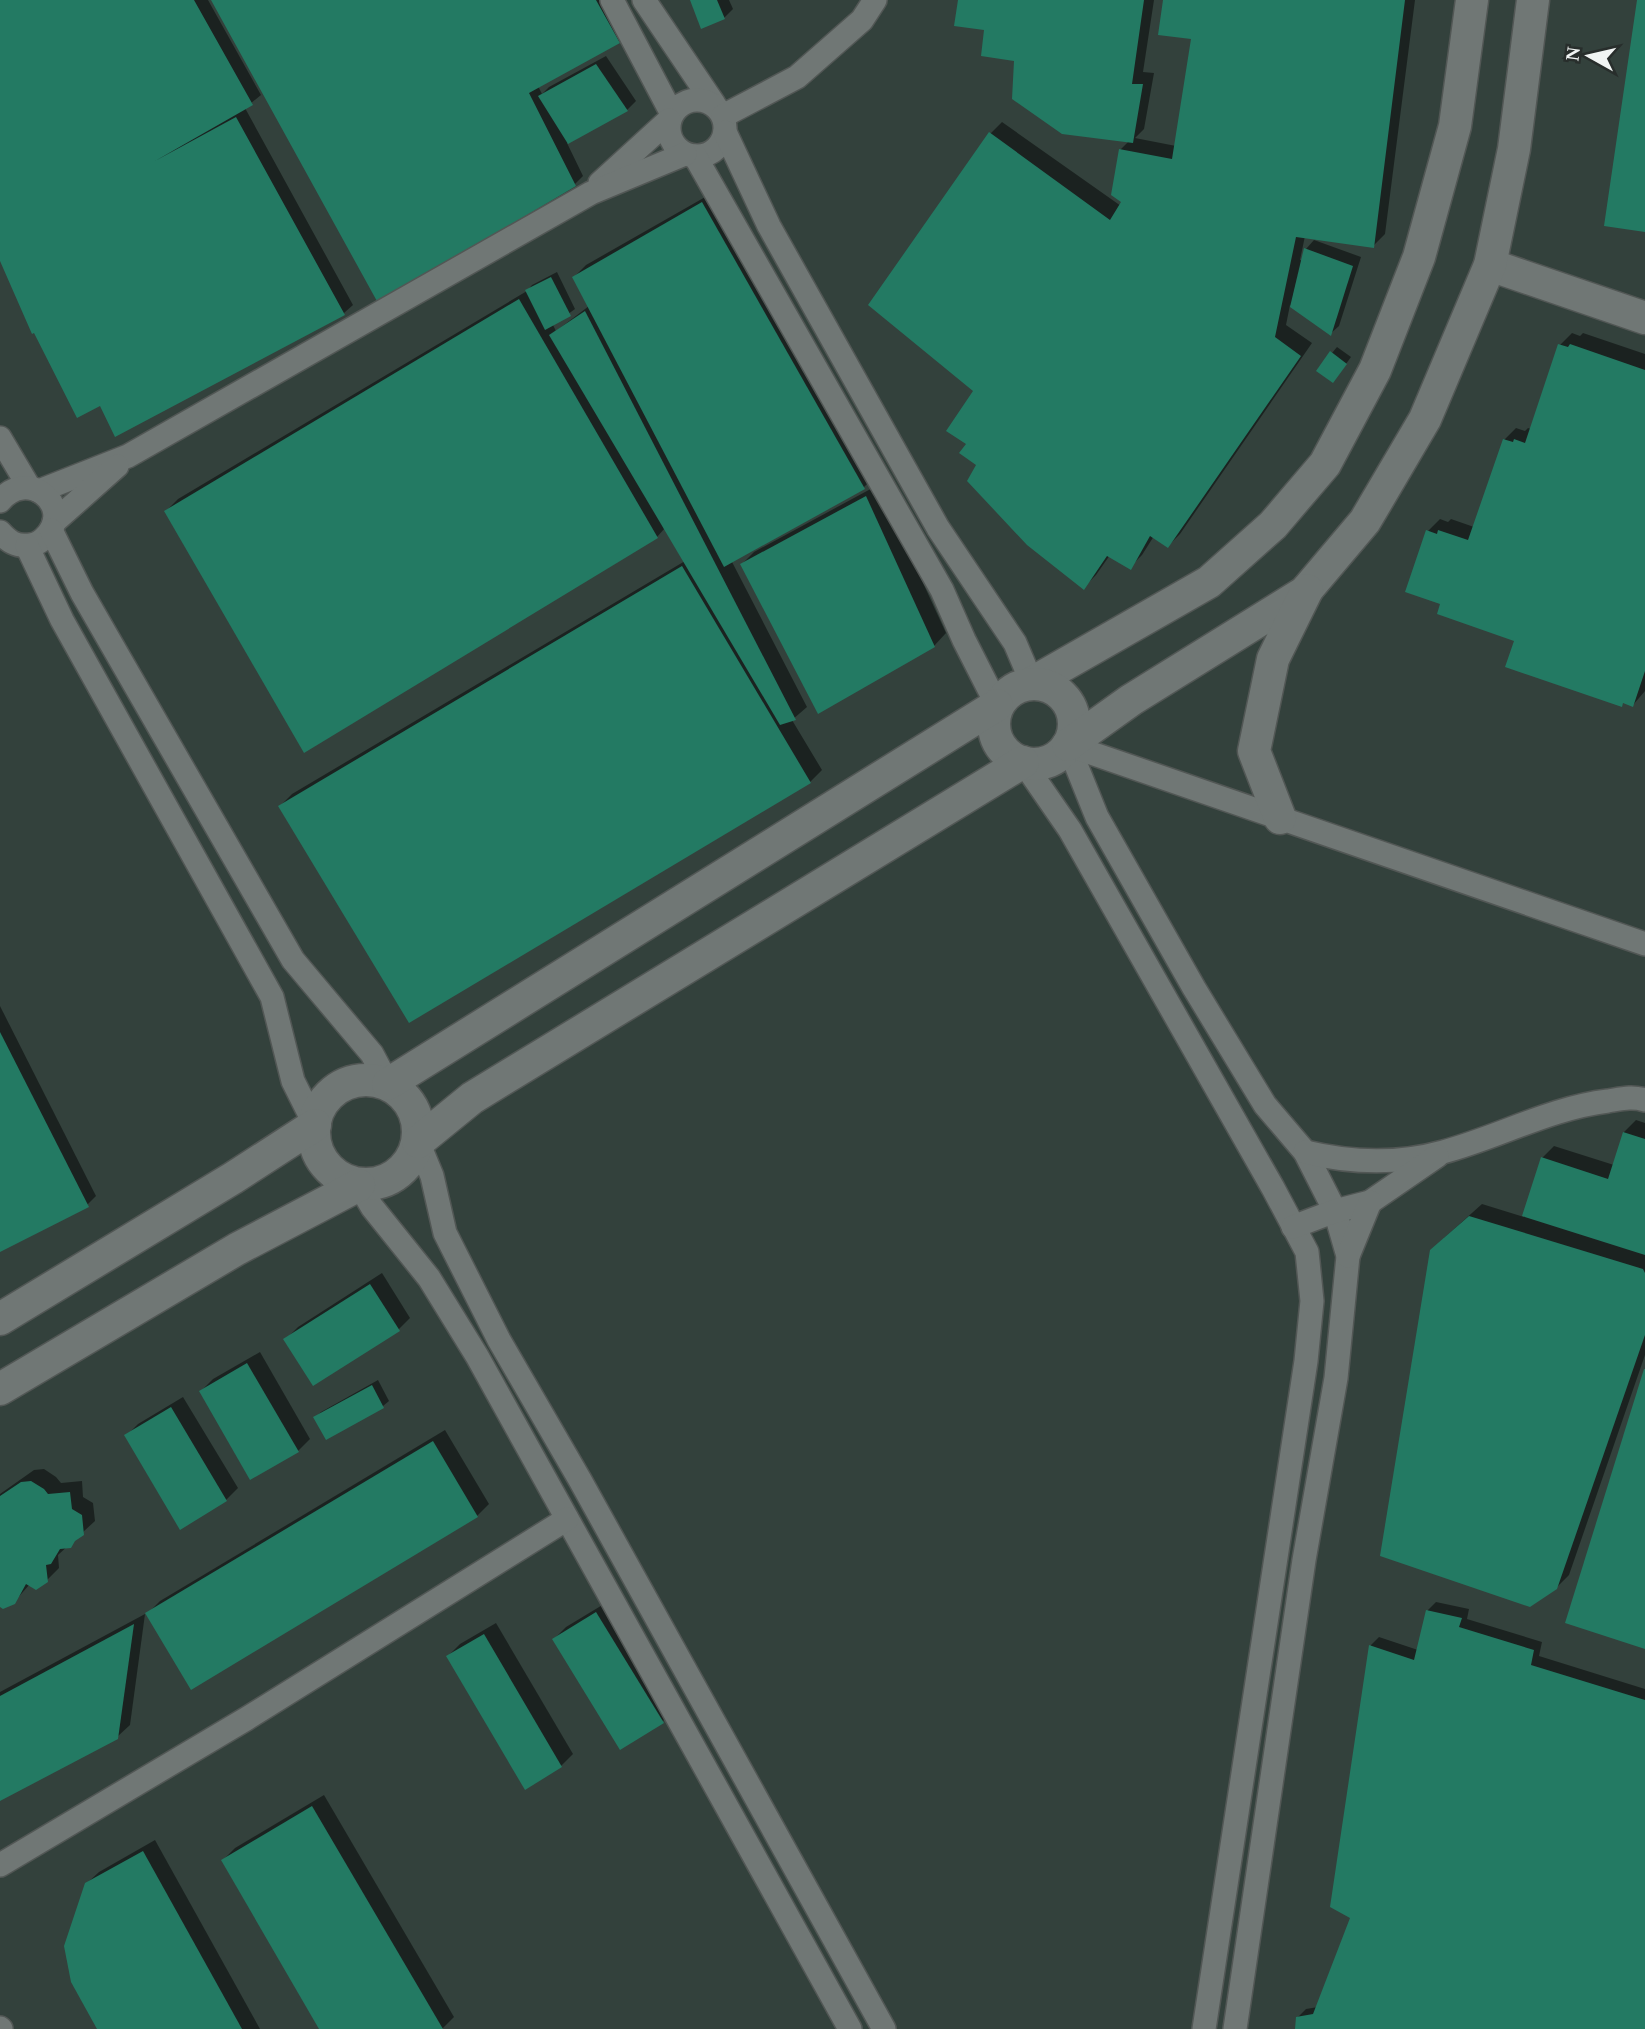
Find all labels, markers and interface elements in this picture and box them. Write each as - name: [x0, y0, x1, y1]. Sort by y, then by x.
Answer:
- north arrow: [1554, 21, 1624, 91]
- text: N: [1561, 45, 1584, 62]

